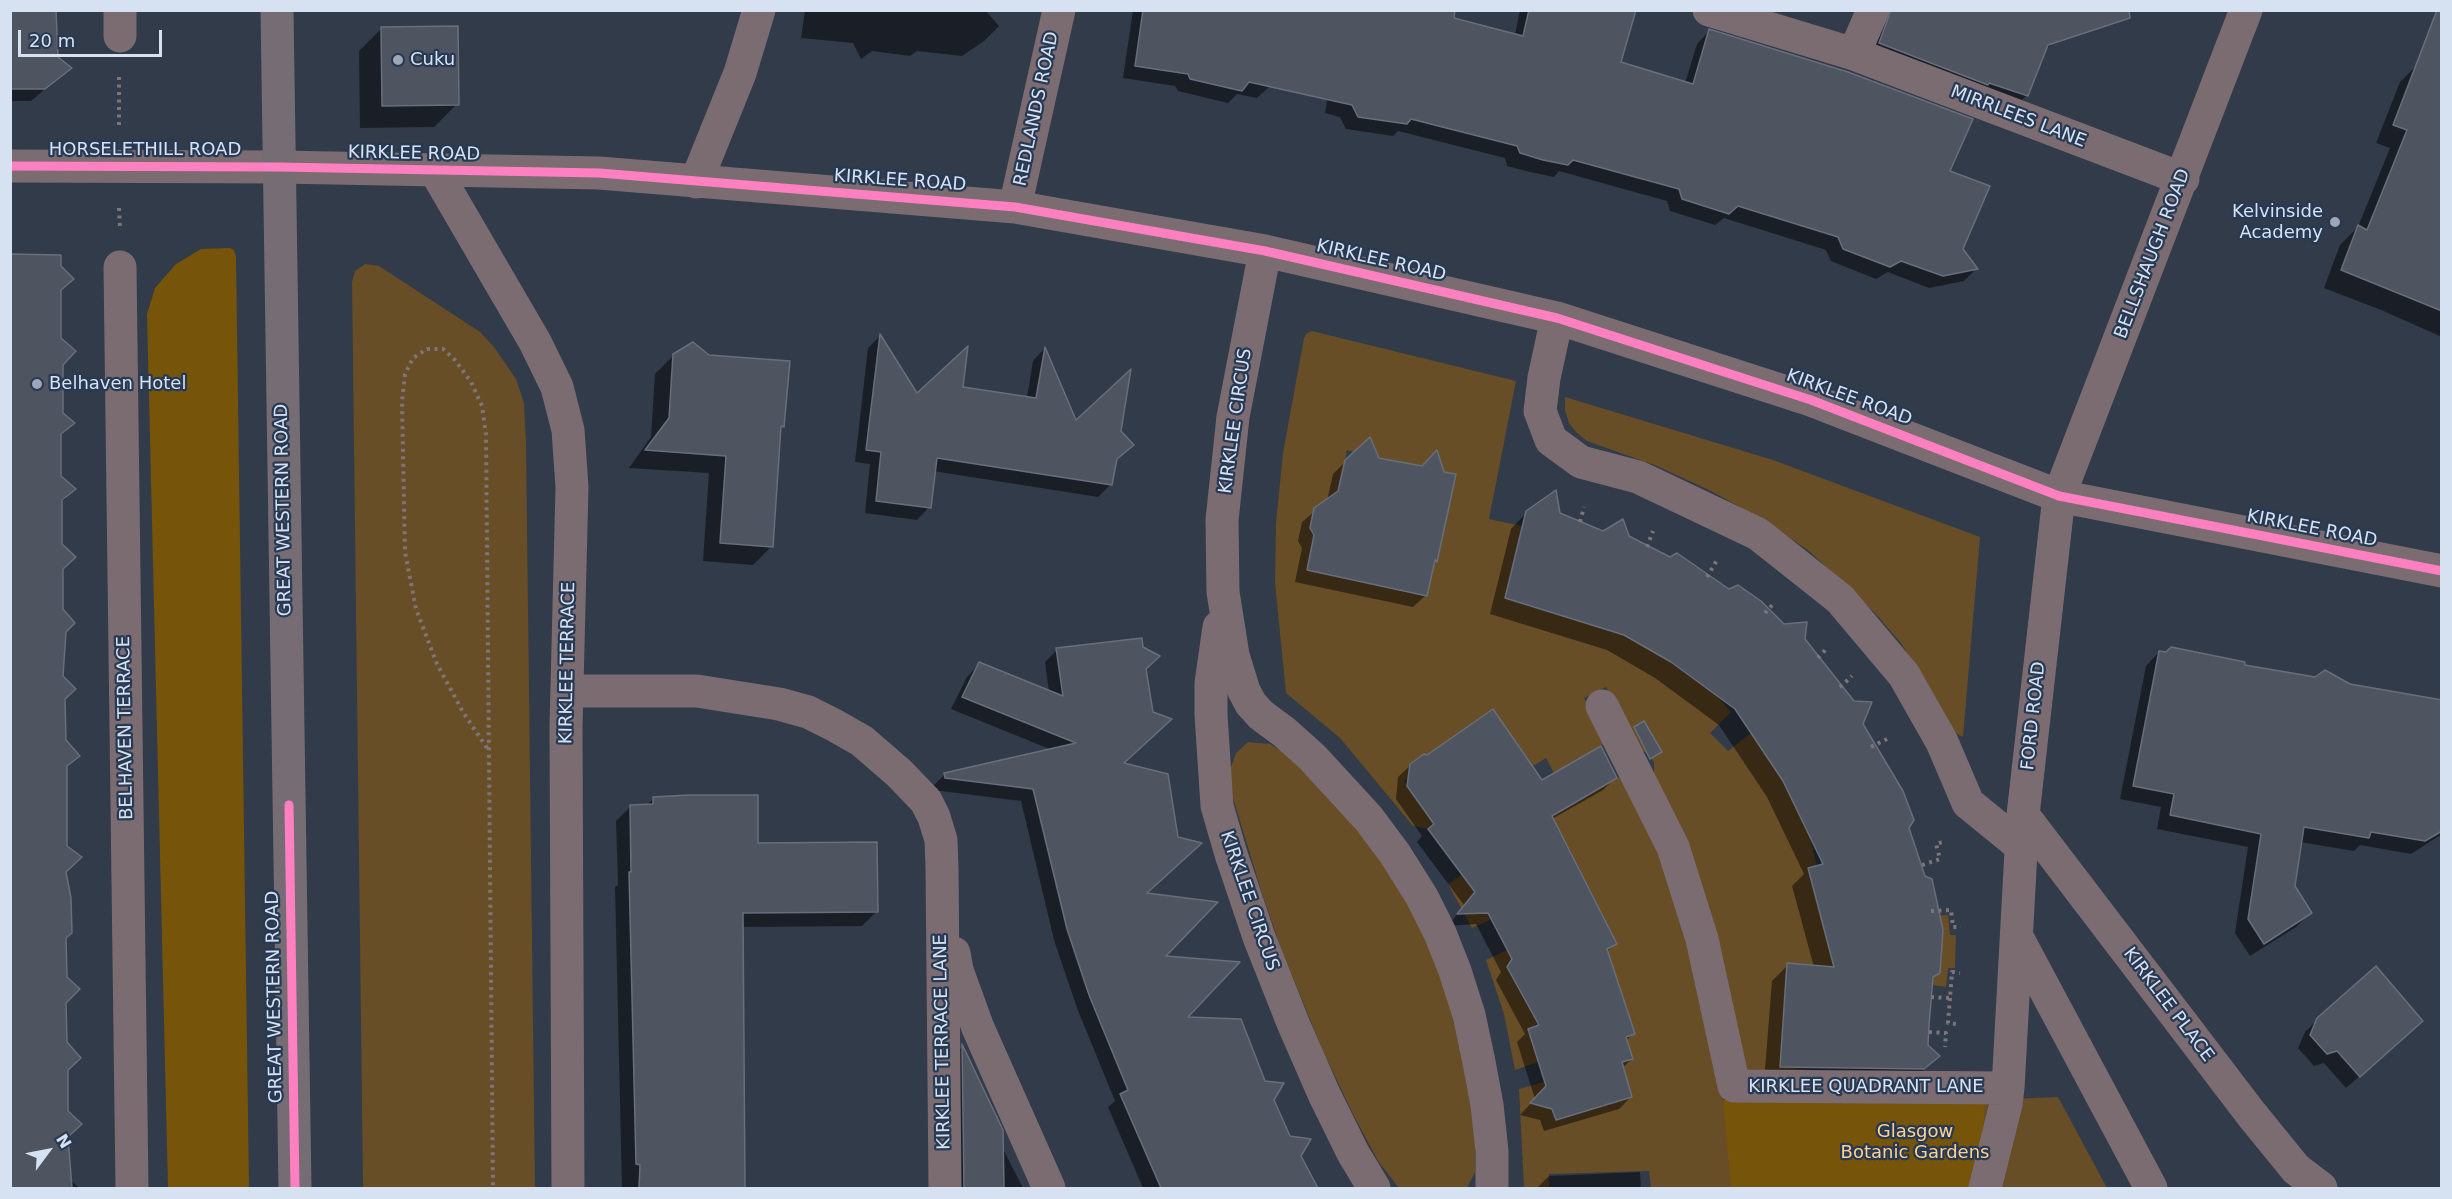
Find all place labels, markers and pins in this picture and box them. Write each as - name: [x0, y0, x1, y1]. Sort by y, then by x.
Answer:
- place label: Cuku: [410, 49, 455, 71]
- marker: Cuku: [391, 53, 405, 67]
- place label: Kelvinside Academy: [2232, 201, 2323, 244]
- marker: Kelvinside Academy: [2328, 215, 2342, 229]
- place label: Belhaven Hotel: [49, 373, 186, 395]
- marker: Belhaven Hotel: [30, 377, 44, 391]

